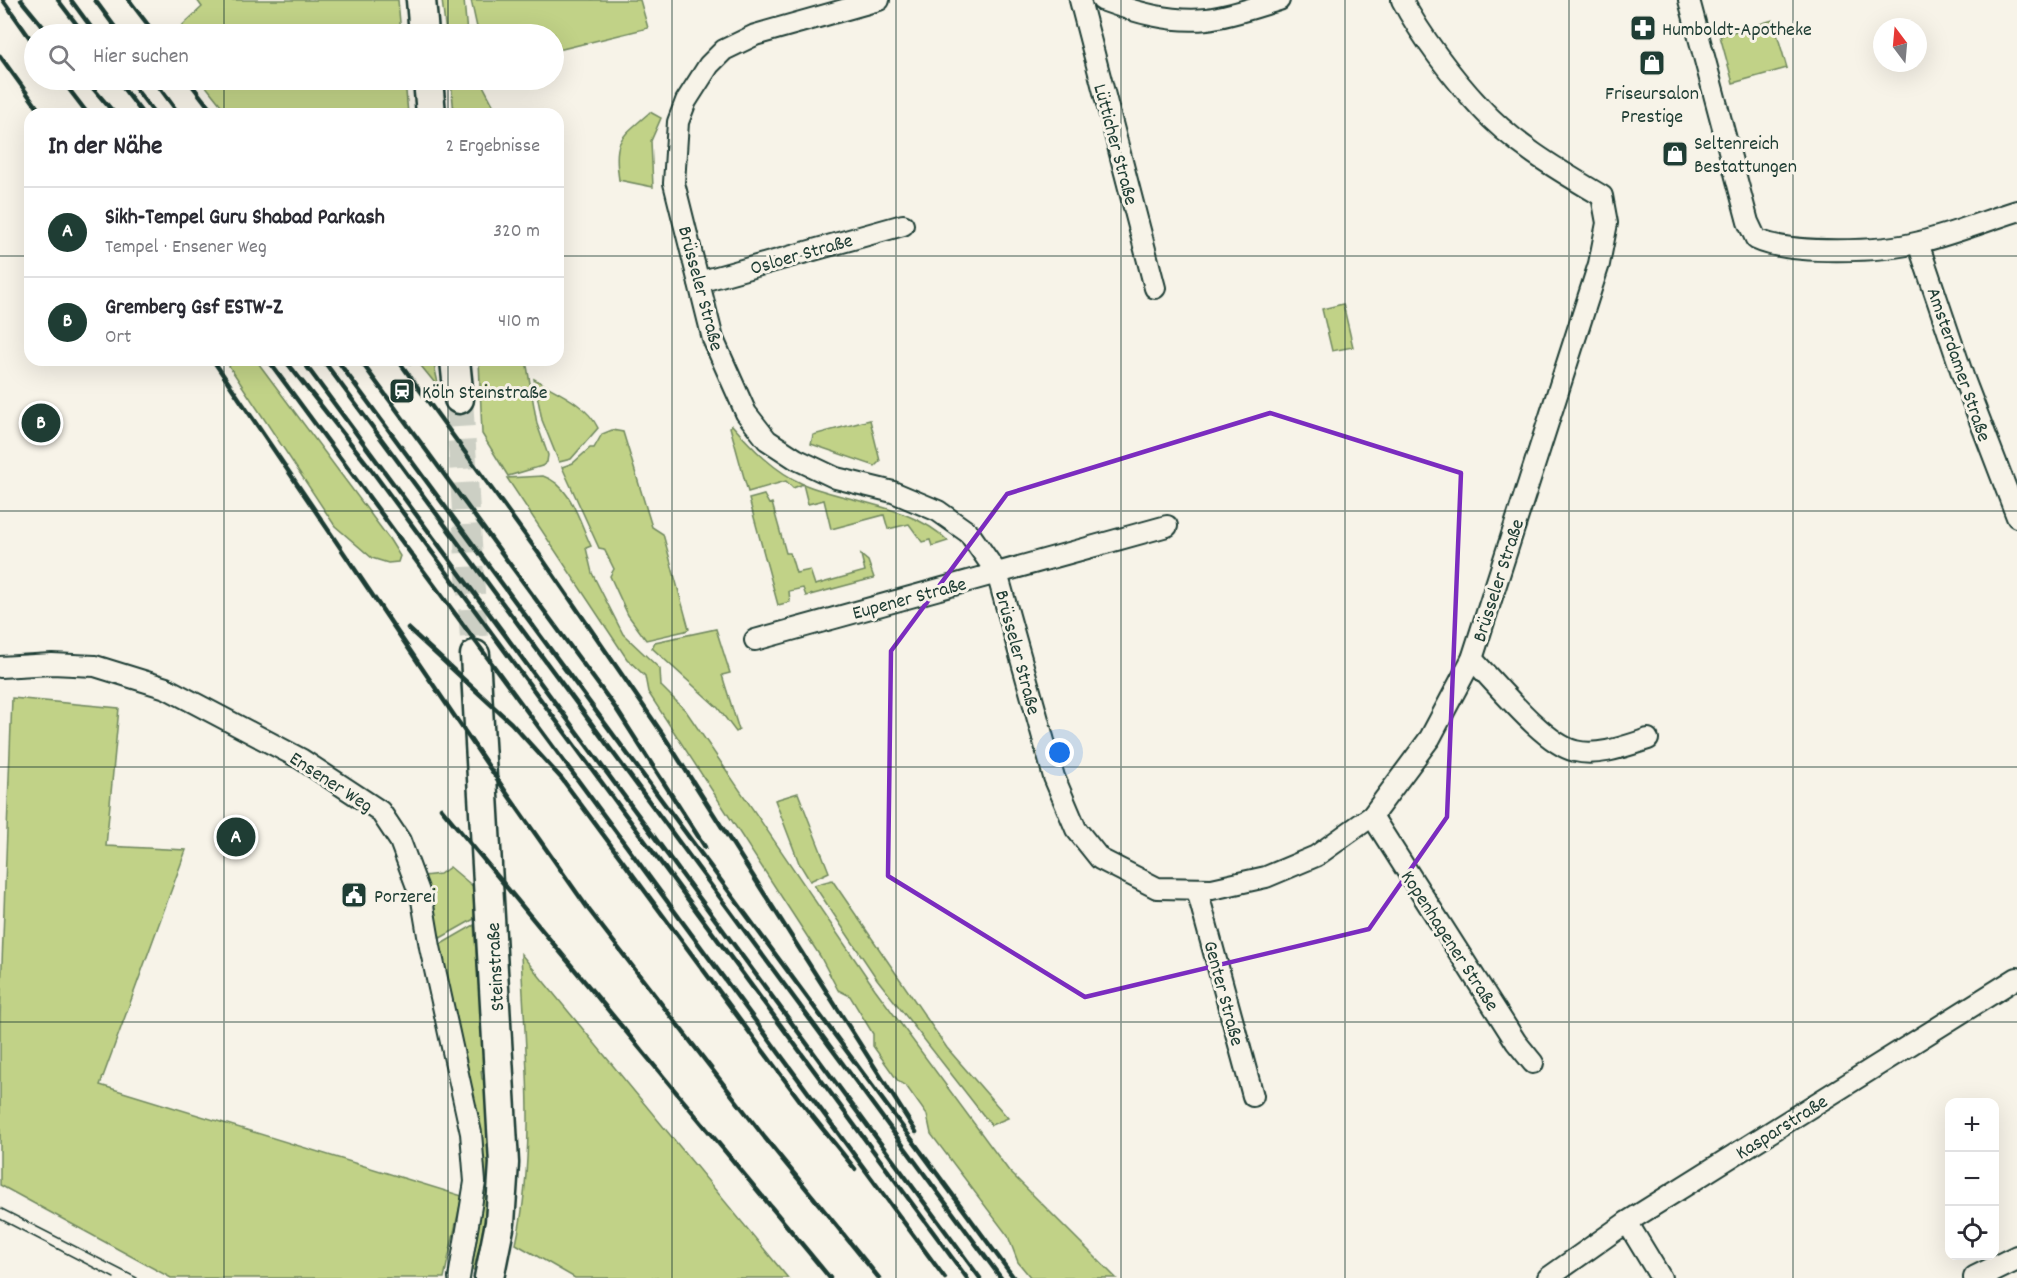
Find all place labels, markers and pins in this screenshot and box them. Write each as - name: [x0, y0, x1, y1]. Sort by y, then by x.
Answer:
- pharmacy icon: Humboldt-Apotheke: [1628, 13, 1658, 43]
- place label: Humboldt-Apotheke: [1662, 17, 1812, 45]
- shop icon: Friseursalon Prestige: [1637, 48, 1667, 78]
- place label: Friseursalon Prestige: [1605, 81, 1699, 132]
- place label: Seltenreich Bestattungen: [1694, 131, 1797, 182]
- shop icon: Seltenreich Bestattungen: [1660, 139, 1690, 169]
- station icon: Köln Steinstraße: [387, 376, 417, 406]
- place label: Köln Steinstraße: [422, 380, 548, 408]
- pin: B: [22, 400, 60, 446]
- pin: A: [216, 814, 256, 860]
- public building icon: Porzerei: [339, 880, 369, 910]
- place label: Porzerei: [374, 884, 436, 912]

